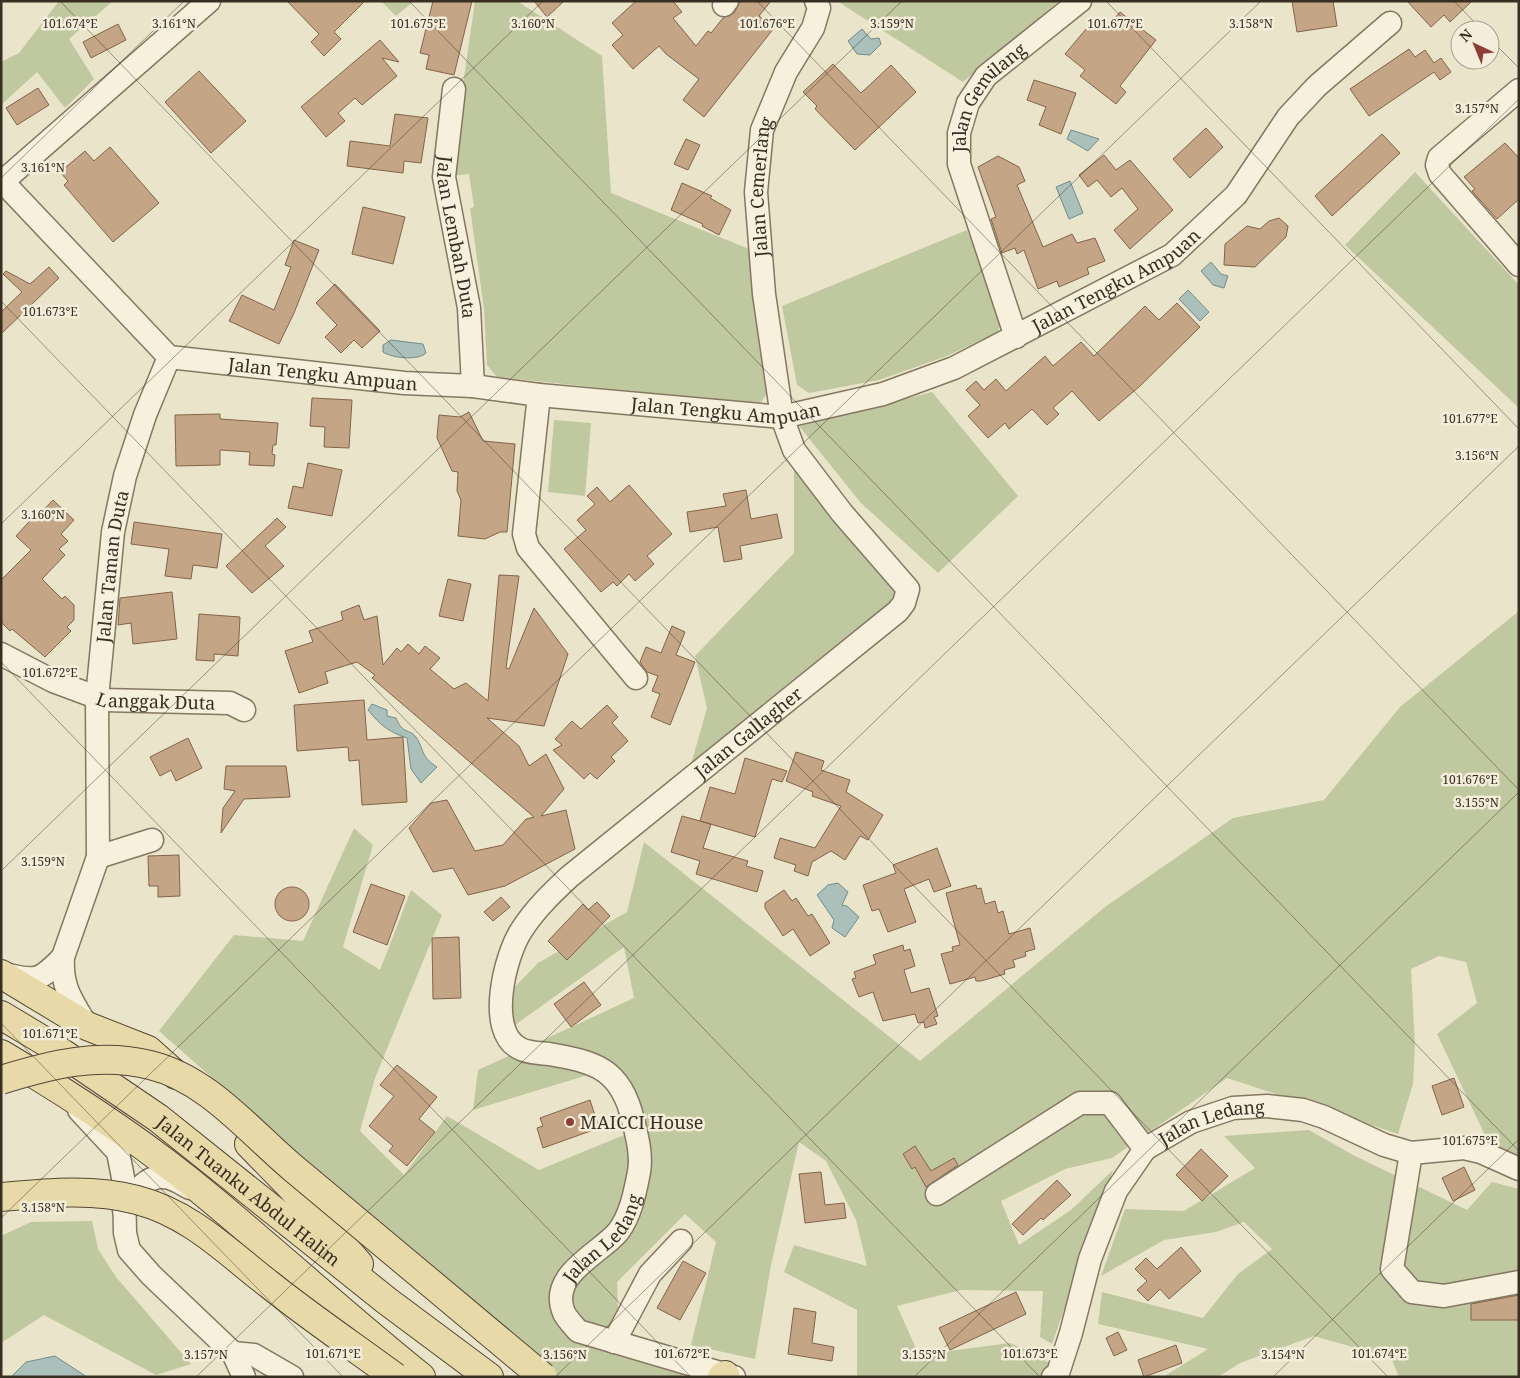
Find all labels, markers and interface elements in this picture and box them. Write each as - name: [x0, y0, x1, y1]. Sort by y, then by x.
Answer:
- text: 101.674°E: [42, 15, 98, 32]
- text: 3.161°N: [152, 15, 196, 32]
- text: 101.675°E: [390, 15, 446, 32]
- text: 3.160°N: [511, 15, 555, 32]
- text: 101.676°E: [739, 15, 795, 32]
- text: 3.159°N: [870, 15, 914, 32]
- text: 101.677°E: [1087, 15, 1143, 32]
- text: 3.158°N: [1229, 15, 1273, 32]
- north arrow: [1450, 20, 1500, 70]
- text: N: [1455, 25, 1476, 46]
- street label: Jalan Gemilang: [947, 37, 1031, 154]
- text: 3.157°N: [1455, 100, 1499, 117]
- street label: Jalan Cemerlang: [744, 113, 778, 259]
- street label: Jalan Lembah Duta: [432, 154, 482, 319]
- text: 3.161°N: [21, 159, 65, 176]
- street label: Jalan Tengku Ampuan: [1027, 223, 1205, 338]
- text: 101.673°E: [22, 303, 78, 320]
- street label: Jalan Tengku Ampuan: [226, 352, 418, 396]
- street label: Jalan Tengku Ampuan: [629, 391, 823, 430]
- text: 101.677°E: [1442, 410, 1498, 427]
- text: 3.156°N: [1455, 447, 1499, 464]
- street label: Jalan Taman Duta: [90, 488, 134, 645]
- text: 3.160°N: [21, 506, 65, 523]
- text: 101.672°E: [22, 664, 78, 681]
- street label: Jalan Gallagher: [688, 681, 808, 784]
- street label: Langgak Duta: [93, 686, 216, 715]
- text: 101.676°E: [1442, 771, 1498, 788]
- text: 3.155°N: [1455, 794, 1499, 811]
- text: 3.159°N: [21, 853, 65, 870]
- text: 101.671°E: [22, 1025, 78, 1042]
- street label: Jalan Ledang: [1153, 1094, 1266, 1151]
- street label: Jalan Tuanku Abdul Halim: [151, 1109, 346, 1271]
- place label: MAICCI House: [580, 1110, 703, 1134]
- marker: MAICCI House: [564, 1116, 576, 1128]
- text: 101.675°E: [1442, 1132, 1498, 1149]
- street label: Jalan Ledang: [556, 1191, 646, 1288]
- text: 3.158°N: [21, 1199, 65, 1216]
- text: 101.671°E: [305, 1345, 361, 1362]
- text: 101.672°E: [654, 1345, 710, 1362]
- text: 101.673°E: [1002, 1345, 1058, 1362]
- text: 101.674°E: [1351, 1345, 1407, 1362]
- text: 3.157°N: [184, 1346, 228, 1363]
- text: 3.156°N: [543, 1346, 587, 1363]
- text: 3.155°N: [902, 1346, 946, 1363]
- text: 3.154°N: [1261, 1346, 1305, 1363]

